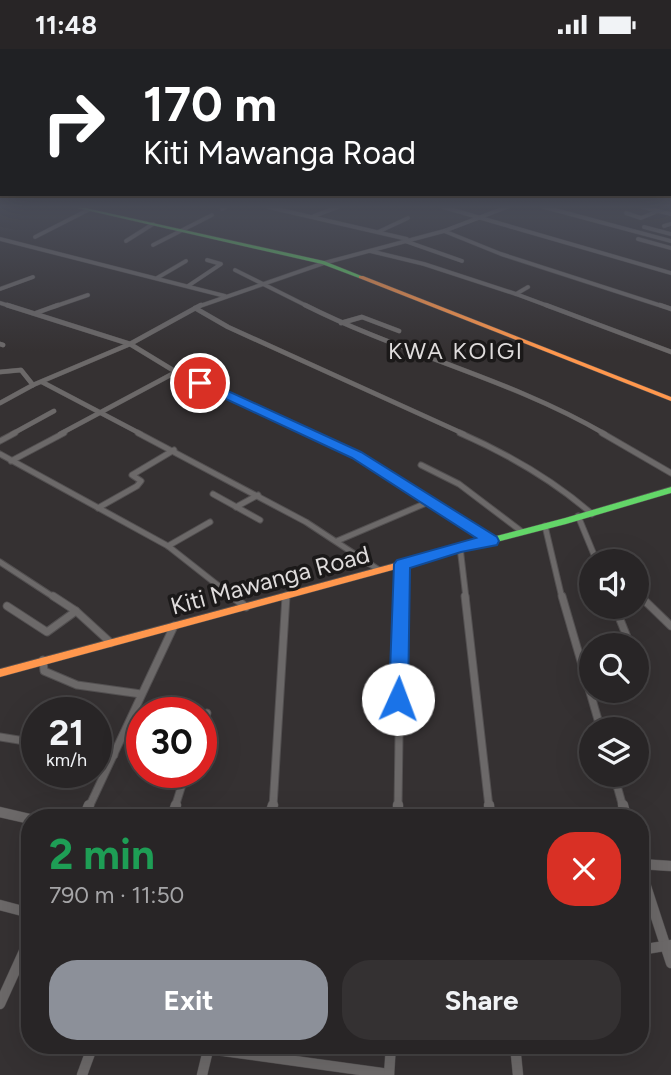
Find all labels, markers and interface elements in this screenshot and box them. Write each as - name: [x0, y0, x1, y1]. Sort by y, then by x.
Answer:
- text: 11:48: [35, 9, 97, 41]
- text: 170 m: [143, 74, 277, 133]
- icon: right: [28, 77, 119, 168]
- text: Kiti Mawanga Road: [143, 134, 416, 172]
- district label: KWA KOIGI: [388, 337, 524, 365]
- pin: [170, 353, 230, 413]
- icon: arrive: [181, 364, 219, 402]
- street label: Kiti Mawanga Road: [167, 539, 373, 621]
- map controls: [579, 549, 649, 787]
- button: sound: [579, 549, 649, 619]
- button: search: [579, 633, 649, 703]
- position arrow: [361, 662, 435, 736]
- speed limit sign: 30: [126, 697, 217, 788]
- text: 21: [49, 712, 84, 754]
- button: layers: [579, 717, 649, 787]
- text: km/h: [46, 749, 87, 771]
- text: 2 min: [49, 829, 155, 880]
- button: close: [547, 832, 621, 906]
- text: 790 m · 11:50: [49, 881, 184, 909]
- button: Exit: [49, 960, 328, 1040]
- button: Share: [342, 960, 621, 1040]

